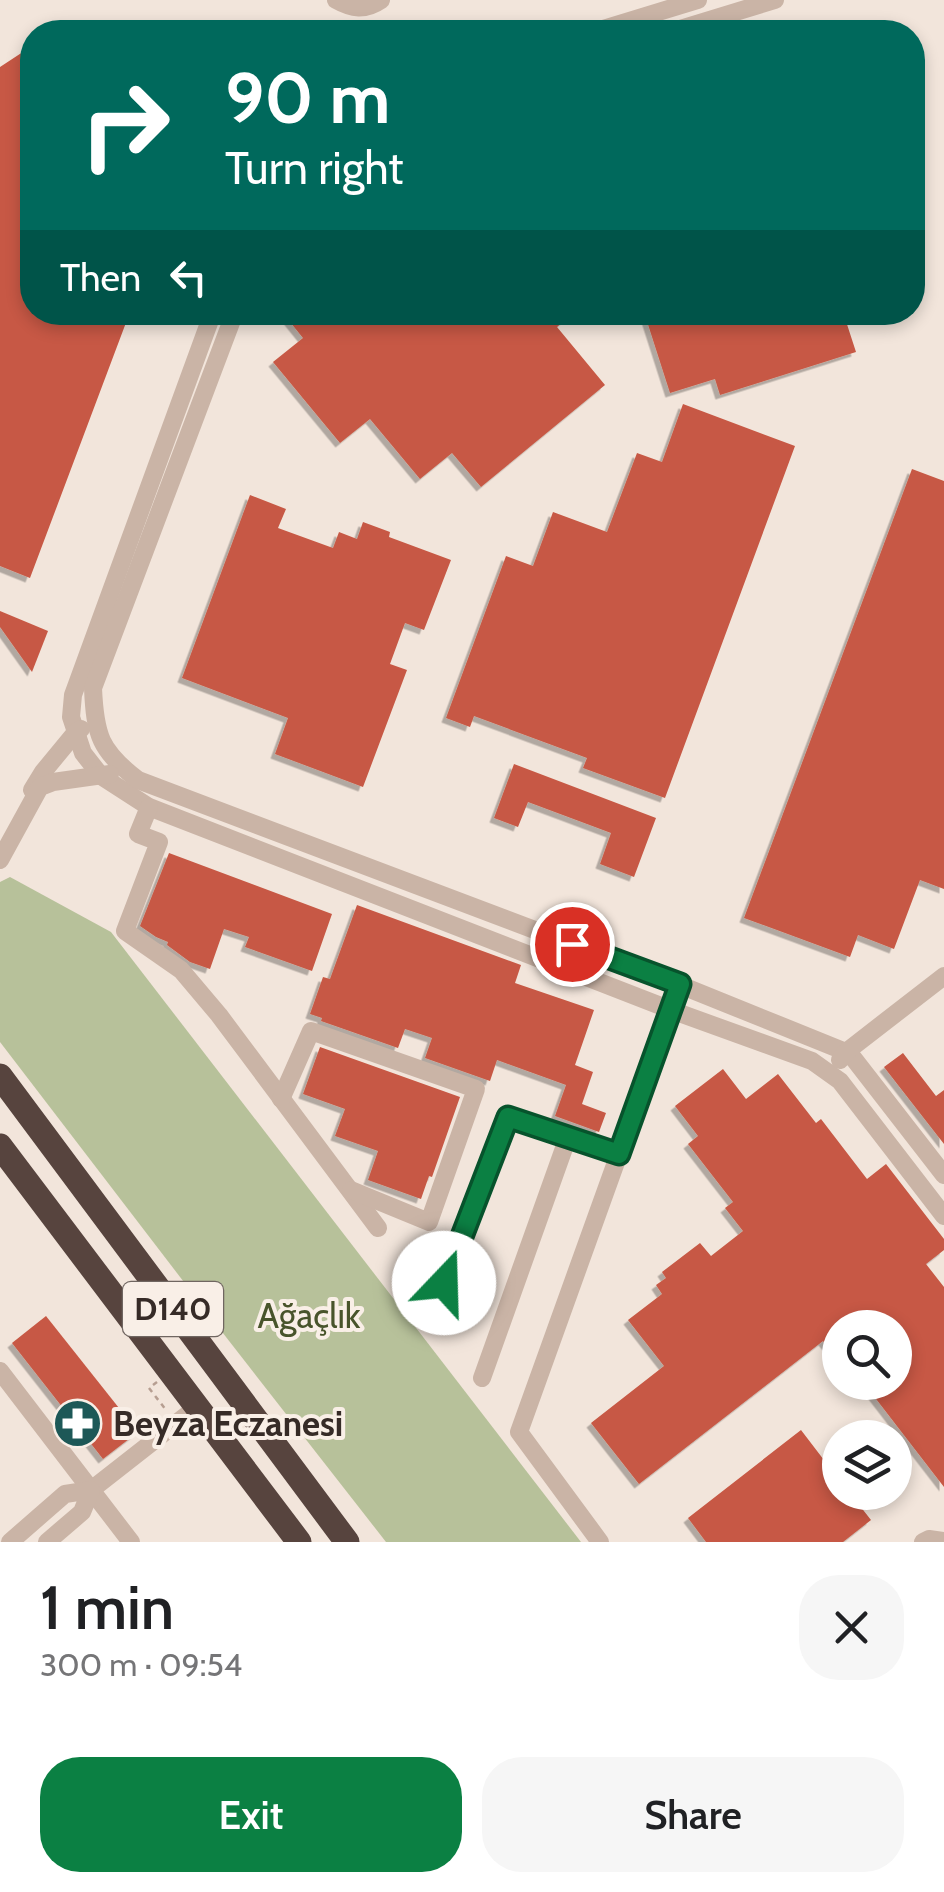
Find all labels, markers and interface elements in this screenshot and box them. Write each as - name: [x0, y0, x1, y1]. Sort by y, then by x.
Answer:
- text: 90 m: [225, 55, 390, 141]
- icon: right: [60, 60, 190, 190]
- text: Turn right: [225, 141, 404, 195]
- icon: left: [161, 250, 216, 305]
- text: Then: [60, 254, 141, 301]
- pin: [530, 902, 615, 987]
- icon: arrive: [545, 917, 600, 972]
- position arrow: [392, 1231, 496, 1335]
- road number: D140: [123, 1282, 223, 1336]
- park label: Ağaçlık: [257, 1294, 361, 1337]
- map controls: [822, 1310, 912, 1510]
- button: search: [822, 1310, 912, 1400]
- pharmacy icon: Beyza Eczanesi: [52, 1398, 104, 1450]
- place label: Beyza Eczanesi: [113, 1402, 343, 1445]
- button: layers: [822, 1420, 912, 1510]
- text: 1 min: [40, 1571, 174, 1644]
- button: close: [799, 1575, 904, 1680]
- text: 300 m · 09:54: [40, 1645, 242, 1684]
- button: Exit: [40, 1757, 462, 1872]
- button: Share: [482, 1757, 904, 1872]

